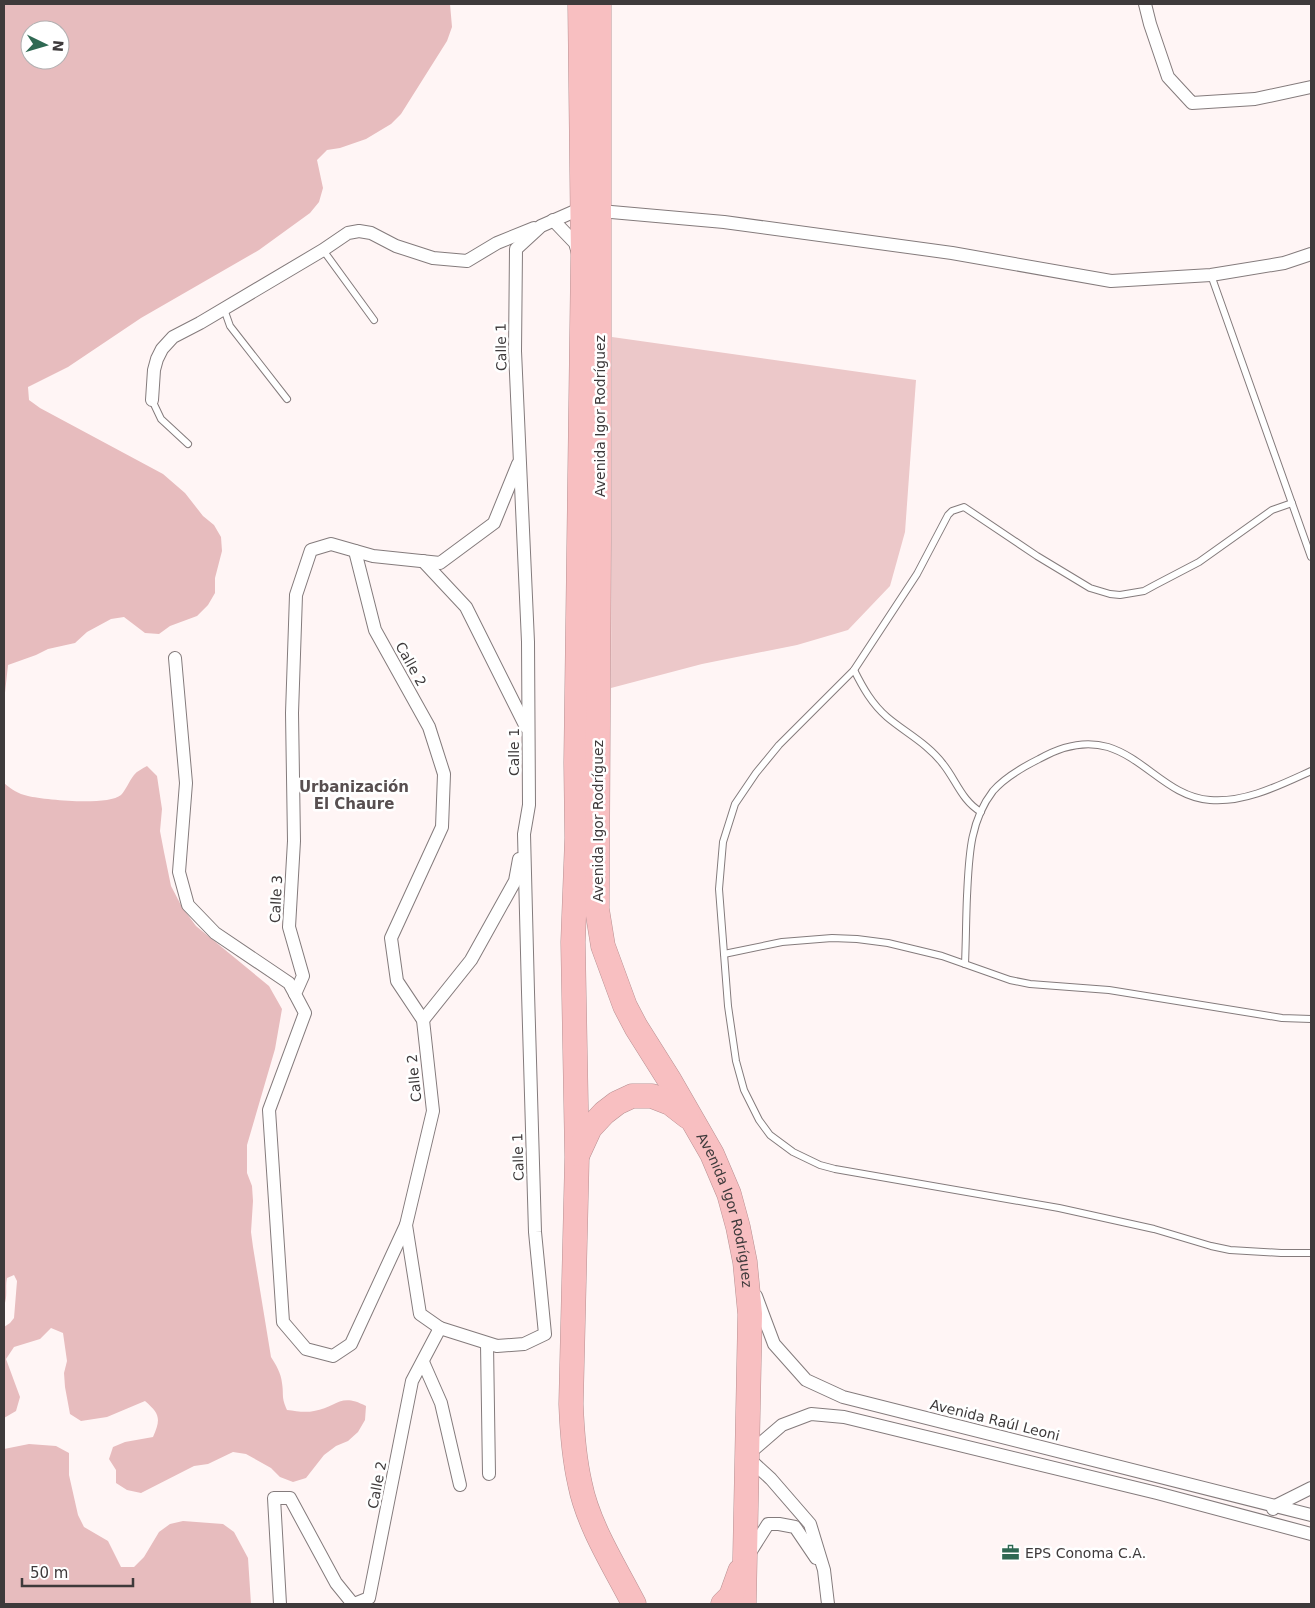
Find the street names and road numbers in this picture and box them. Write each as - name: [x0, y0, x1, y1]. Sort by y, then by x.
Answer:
- street label: Calle 1: [493, 323, 509, 371]
- street label: Avenida Igor Rodríguez: [592, 335, 608, 497]
- street label: Calle 2: [392, 639, 430, 689]
- street label: Calle 1: [506, 728, 522, 776]
- street label: Avenida Igor Rodríguez: [590, 740, 606, 902]
- street label: Calle 3: [267, 875, 285, 923]
- street label: Calle 2: [404, 1053, 424, 1103]
- street label: Avenida Igor Rodríguez: [693, 1130, 755, 1288]
- street label: Calle 1: [509, 1133, 527, 1181]
- street label: Avenida Raúl Leoni: [929, 1396, 1061, 1444]
- street label: Calle 2: [365, 1460, 389, 1510]

